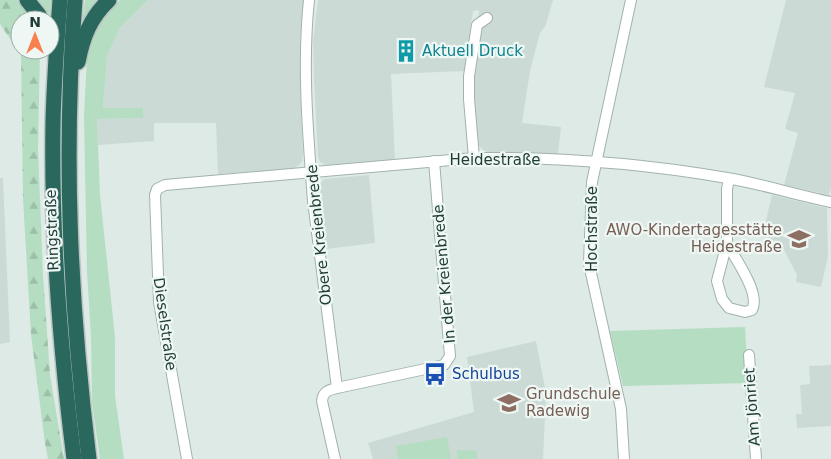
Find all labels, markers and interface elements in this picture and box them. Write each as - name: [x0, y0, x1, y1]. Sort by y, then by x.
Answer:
- north arrow: [10, 10, 60, 60]
- text: N: [29, 14, 41, 30]
- building icon: Aktuell Druck: [393, 38, 419, 64]
- place label: Aktuell Druck: [422, 42, 523, 60]
- street label: Heidestraße: [449, 151, 541, 169]
- street label: Obere Kreienbrede: [303, 164, 335, 306]
- street label: Hochstraße: [583, 186, 601, 272]
- street label: Ringstraße: [42, 189, 62, 271]
- street label: In der Kreienbrede: [429, 204, 459, 344]
- place label: AWO-Kindertagesstätte Heidestraße: [606, 221, 782, 256]
- school or university icon: AWO-Kindertagesstätte Heidestraße: [786, 226, 812, 252]
- street label: Dieselstraße: [150, 276, 180, 372]
- bus stop icon: Schulbus: [422, 361, 448, 387]
- place label: Schulbus: [452, 365, 520, 383]
- street label: Am Jönriet: [740, 367, 764, 447]
- place label: Grundschule Radewig: [526, 385, 621, 420]
- school or university icon: Grundschule Radewig: [496, 390, 522, 416]

